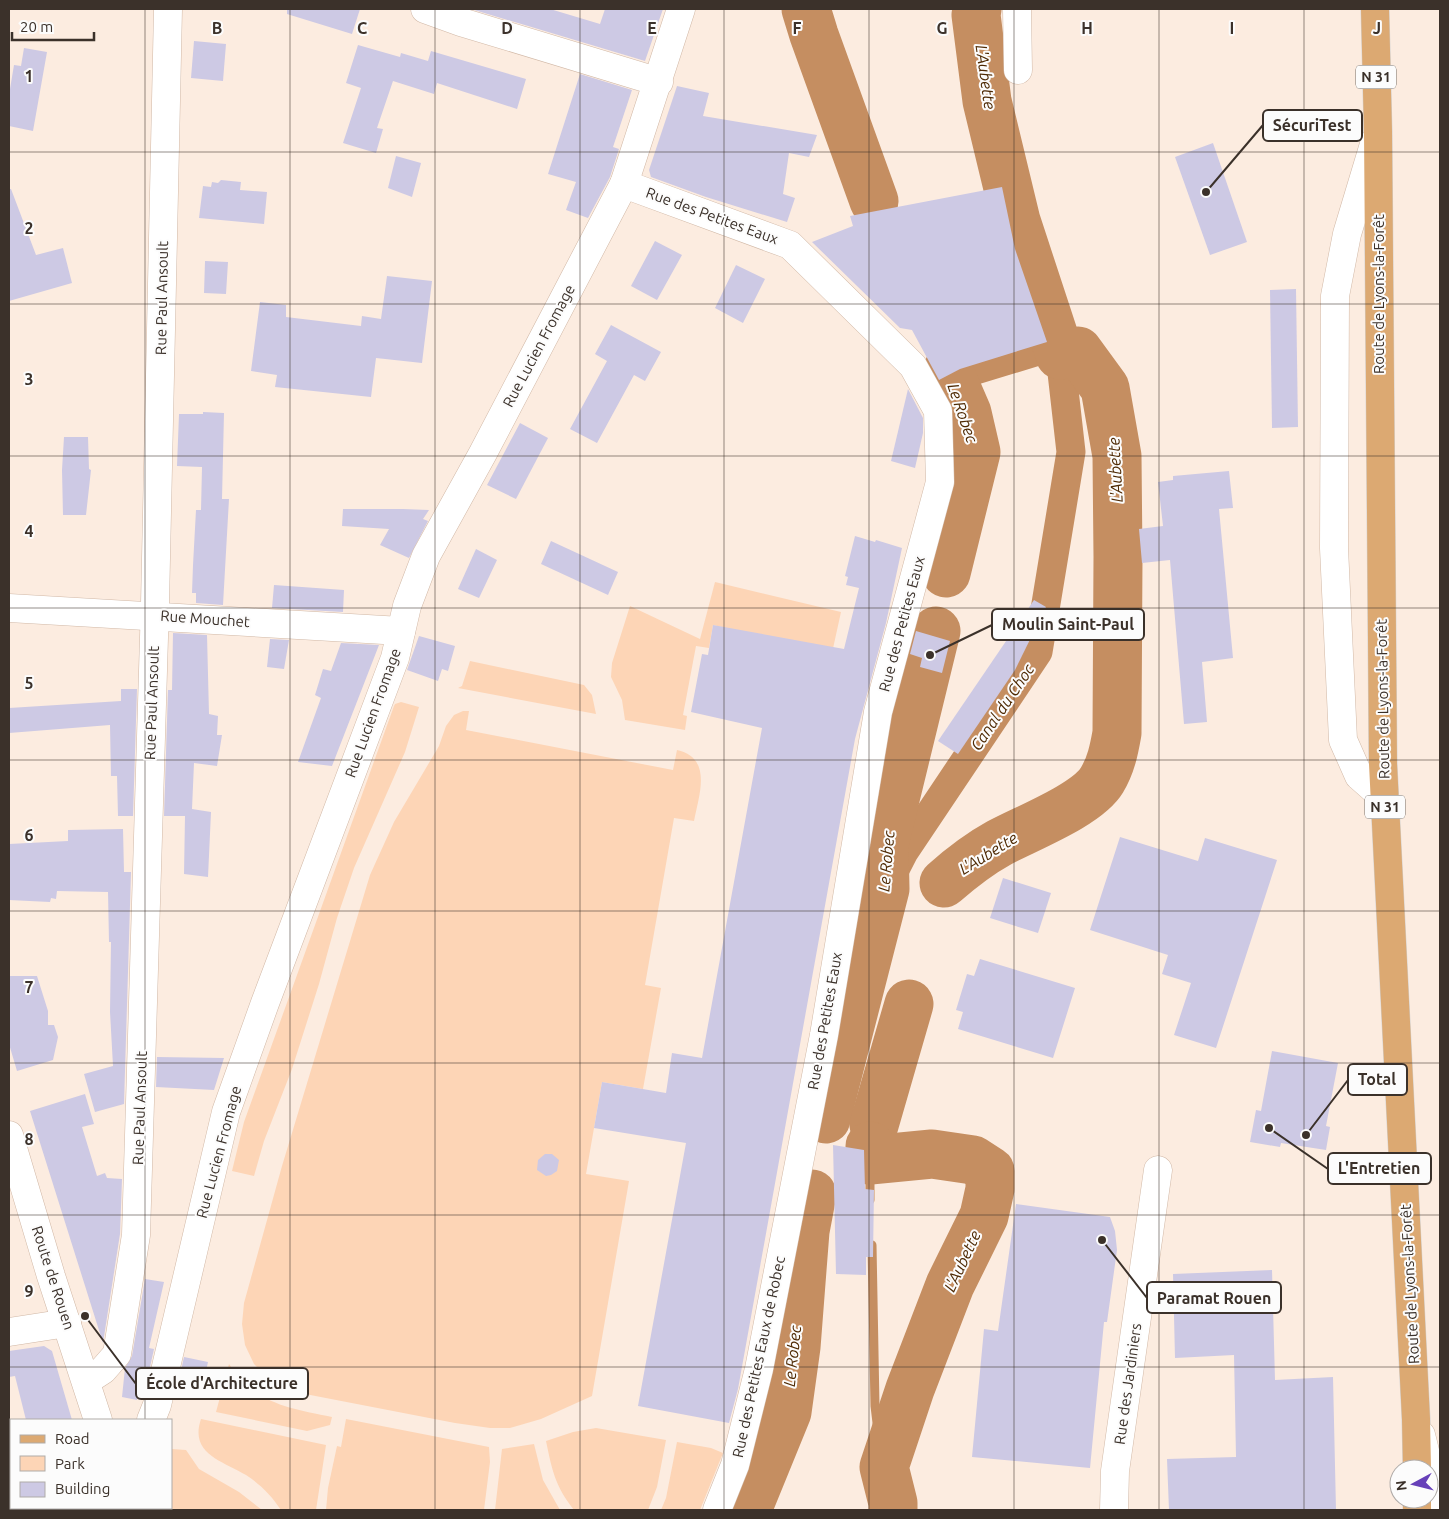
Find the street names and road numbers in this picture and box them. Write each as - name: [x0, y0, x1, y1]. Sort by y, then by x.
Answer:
- road number: N 31: [1356, 66, 1396, 88]
- street label: Rue des Petites Eaux: [644, 184, 781, 248]
- street label: Route de Lyons-la-Forêt: [1370, 214, 1387, 374]
- street label: Rue Paul Ansoult: [152, 241, 171, 355]
- street label: Rue Lucien Fromage: [499, 282, 578, 410]
- street label: Rue des Petites Eaux: [875, 554, 928, 693]
- street label: Rue Mouchet: [160, 607, 250, 630]
- street label: Route de Lyons-la-Forêt: [1373, 619, 1392, 779]
- street label: Rue Paul Ansoult: [141, 646, 162, 760]
- street label: Rue Lucien Fromage: [341, 646, 404, 780]
- road number: N 31: [1365, 796, 1405, 819]
- street label: Rue des Petites Eaux: [804, 950, 845, 1091]
- street label: Rue Paul Ansoult: [129, 1051, 150, 1165]
- street label: Rue Lucien Fromage: [193, 1084, 244, 1220]
- street label: Route de Lyons-la-Forêt: [1397, 1204, 1422, 1364]
- street label: Route de Rouen: [29, 1224, 78, 1332]
- street label: Rue des Petites Eaux de Robec: [729, 1255, 788, 1459]
- street label: Rue des Jardiniers: [1111, 1322, 1144, 1446]

